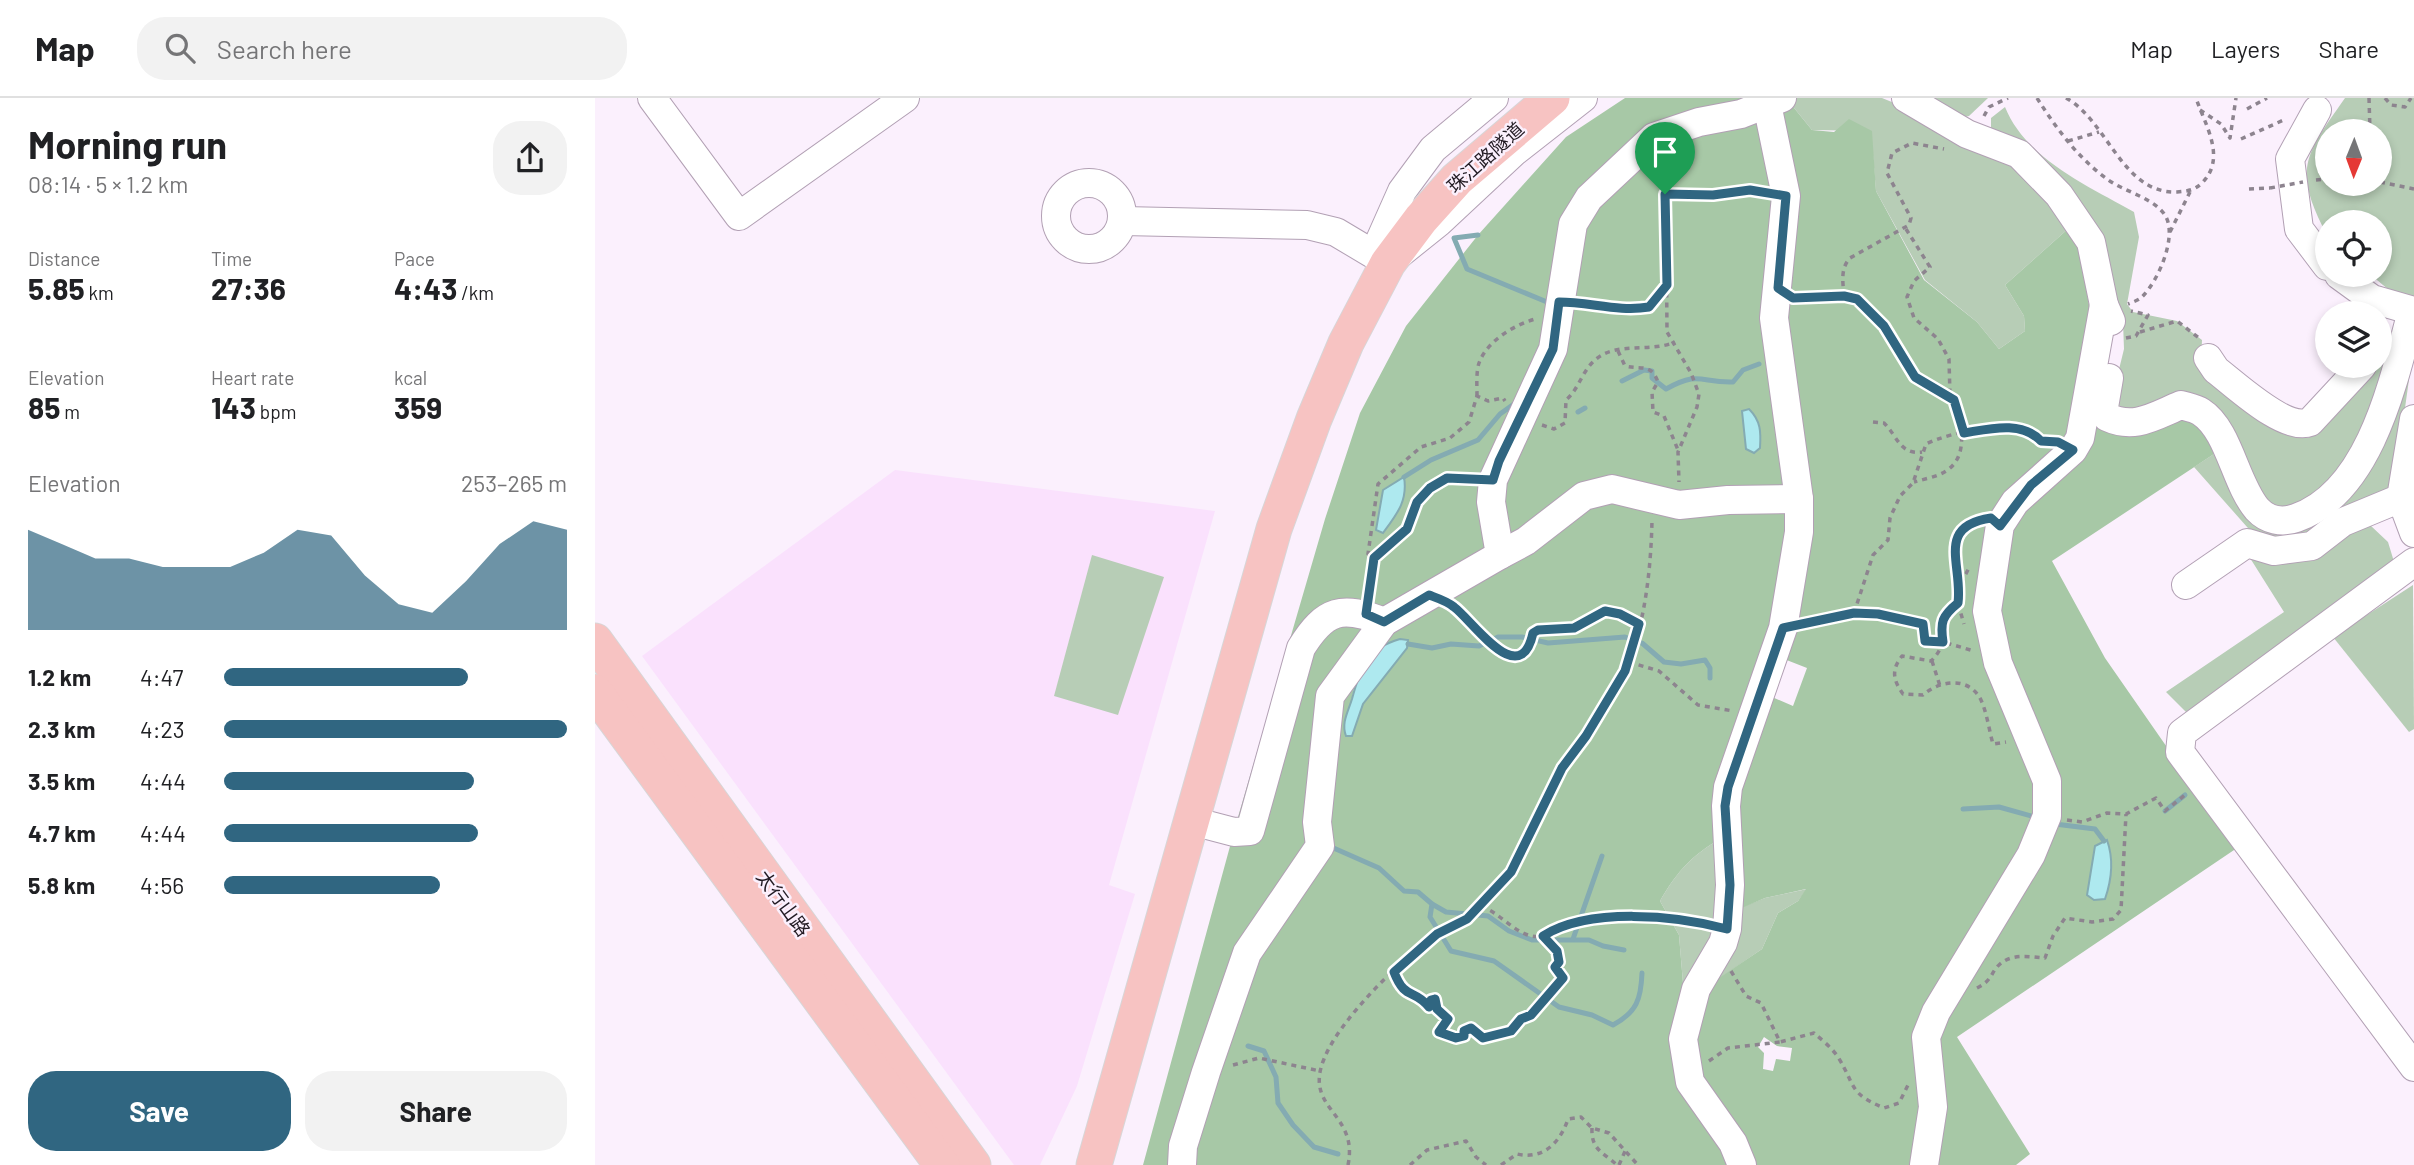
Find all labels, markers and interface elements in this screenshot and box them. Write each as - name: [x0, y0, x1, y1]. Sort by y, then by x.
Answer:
- search box: [137, 17, 627, 80]
- text: Map: [35, 28, 95, 68]
- icon: search: [161, 29, 199, 67]
- text: Search here: [217, 33, 352, 64]
- text: Map: [2130, 34, 2173, 63]
- text: Layers: [2211, 34, 2280, 63]
- text: Share: [2318, 34, 2379, 63]
- street label: 珠江路隧道: [1442, 117, 1528, 197]
- north arrow: [2315, 119, 2392, 196]
- map controls: [2315, 119, 2392, 378]
- text: Morning run: [28, 121, 227, 167]
- button: share: [493, 121, 567, 195]
- pin: [1635, 122, 1695, 194]
- icon: arrive: [1646, 133, 1684, 171]
- text: 08:14 · 5 × 1.2 km: [28, 170, 188, 198]
- button: locate: [2315, 210, 2392, 287]
- text: Distance: [28, 247, 100, 270]
- text: Time: [211, 247, 252, 270]
- text: Pace: [394, 247, 435, 270]
- text: 5.85: [28, 270, 85, 306]
- text: 27:36: [211, 270, 286, 306]
- text: 4:43: [394, 270, 457, 306]
- text: km: [85, 281, 114, 304]
- text: /km: [457, 281, 494, 304]
- button: layers: [2315, 301, 2392, 378]
- text: Elevation: [28, 366, 105, 389]
- text: Heart rate: [211, 366, 294, 389]
- text: kcal: [394, 366, 427, 389]
- text: 85: [28, 389, 60, 425]
- text: 143: [211, 389, 256, 425]
- text: 359: [394, 389, 442, 425]
- text: m: [60, 400, 80, 423]
- text: bpm: [256, 400, 296, 423]
- text: Elevation: [28, 469, 121, 497]
- text: 253–265 m: [461, 469, 567, 497]
- text: 1.2 km: [28, 663, 91, 691]
- text: 4:47: [140, 663, 183, 691]
- text: 2.3 km: [28, 715, 96, 743]
- text: 4:23: [140, 715, 185, 743]
- text: 3.5 km: [28, 767, 95, 795]
- text: 4:44: [140, 767, 186, 795]
- text: 4.7 km: [28, 819, 96, 847]
- text: 4:44: [140, 819, 186, 847]
- street label: 太行山路: [752, 865, 816, 941]
- text: 5.8 km: [28, 871, 95, 899]
- text: 4:56: [140, 871, 184, 899]
- button: Save: [28, 1071, 291, 1151]
- button: Share: [305, 1071, 567, 1151]

